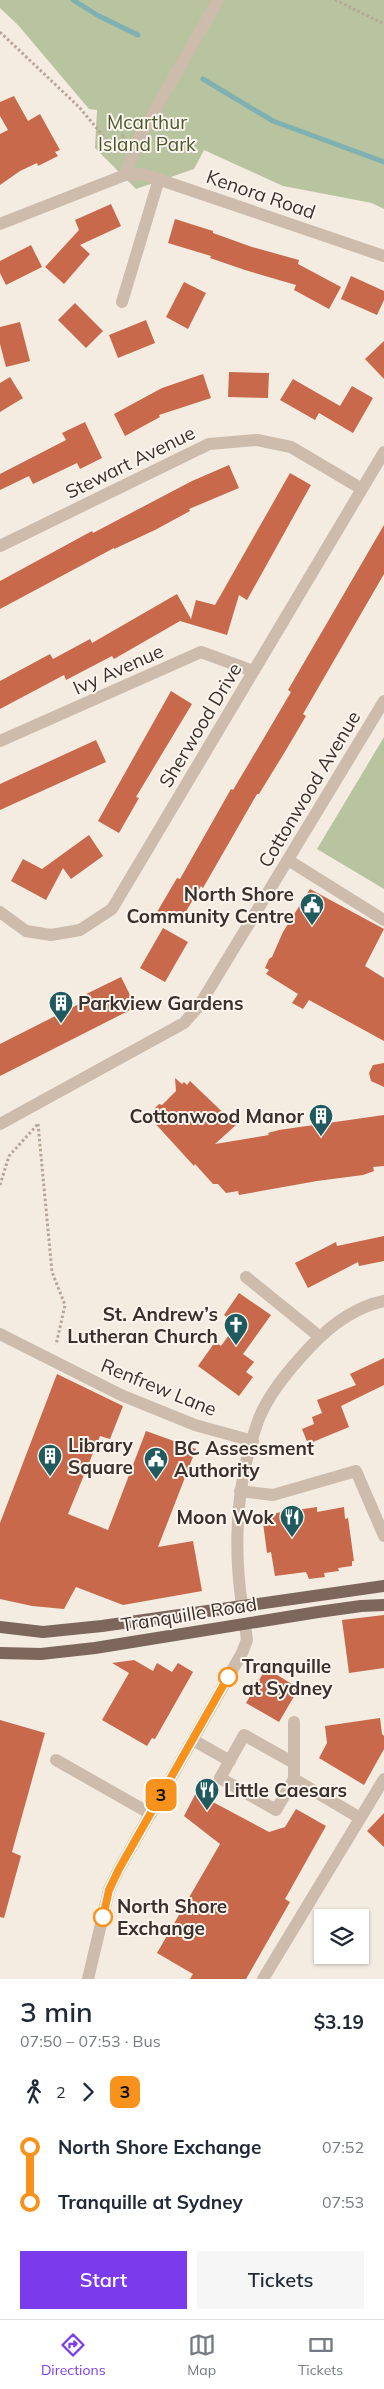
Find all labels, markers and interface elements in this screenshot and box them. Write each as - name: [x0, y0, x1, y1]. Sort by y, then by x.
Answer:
- park label: Mcarthur Island Park: [98, 110, 196, 156]
- street label: Kenora Road: [203, 164, 319, 224]
- street label: Stewart Avenue: [61, 420, 199, 504]
- street label: Ivy Avenue: [69, 638, 167, 700]
- street label: Sherwood Drive: [153, 658, 247, 792]
- street label: Cottonwood Avenue: [253, 706, 365, 872]
- place label: North Shore Community Centre: [126, 882, 294, 928]
- public building icon: North Shore Community Centre: [299, 892, 325, 926]
- building icon: Parkview Gardens: [48, 990, 74, 1024]
- place label: Parkview Gardens: [78, 991, 243, 1015]
- building icon: Cottonwood Manor: [308, 1103, 334, 1137]
- place label: Cottonwood Manor: [130, 1104, 305, 1128]
- place label: St. Andrew’s Lutheran Church: [67, 1302, 218, 1348]
- church icon: St. Andrew’s Lutheran Church: [223, 1312, 249, 1346]
- street label: Renfrew Lane: [98, 1353, 220, 1421]
- place label: Library Square: [68, 1433, 134, 1479]
- place label: BC Assessment Authority: [174, 1436, 314, 1482]
- building icon: Library Square: [37, 1443, 63, 1477]
- public building icon: BC Assessment Authority: [143, 1446, 169, 1480]
- restaurant icon: Moon Wok: [279, 1504, 305, 1538]
- place label: Moon Wok: [176, 1505, 275, 1529]
- street label: Tranquille Road: [119, 1591, 259, 1637]
- place label: Tranquille at Sydney: [242, 1654, 333, 1700]
- marker: Tranquille at Sydney: [218, 1667, 238, 1687]
- restaurant icon: Little Caesars: [194, 1777, 220, 1811]
- place label: Little Caesars: [224, 1778, 347, 1802]
- line badge: 3: [145, 1779, 177, 1811]
- text: 3: [156, 1783, 166, 1806]
- place label: North Shore Exchange: [117, 1894, 227, 1940]
- marker: North Shore Exchange: [93, 1907, 113, 1927]
- map controls: [314, 1909, 369, 1964]
- button: layers: [314, 1909, 369, 1964]
- text: 3 min: [20, 1994, 93, 2029]
- text: $3.19: [314, 2010, 364, 2034]
- text: 07:50 – 07:53 · Bus: [20, 2031, 161, 2051]
- icon: walk: [20, 2078, 48, 2106]
- icon: forward: [74, 2078, 102, 2106]
- text: 3: [120, 2080, 130, 2103]
- text: 2: [56, 2082, 66, 2102]
- text: North Shore Exchange: [58, 2135, 261, 2159]
- text: 07:52: [322, 2137, 364, 2157]
- text: Tranquille at Sydney: [58, 2190, 243, 2214]
- text: 07:53: [322, 2192, 364, 2212]
- button: Start: [20, 2251, 187, 2309]
- button: Tickets: [197, 2251, 364, 2309]
- tab: Directions: [41, 2331, 106, 2379]
- tab: Map: [187, 2331, 216, 2379]
- tab: Tickets: [298, 2331, 343, 2379]

